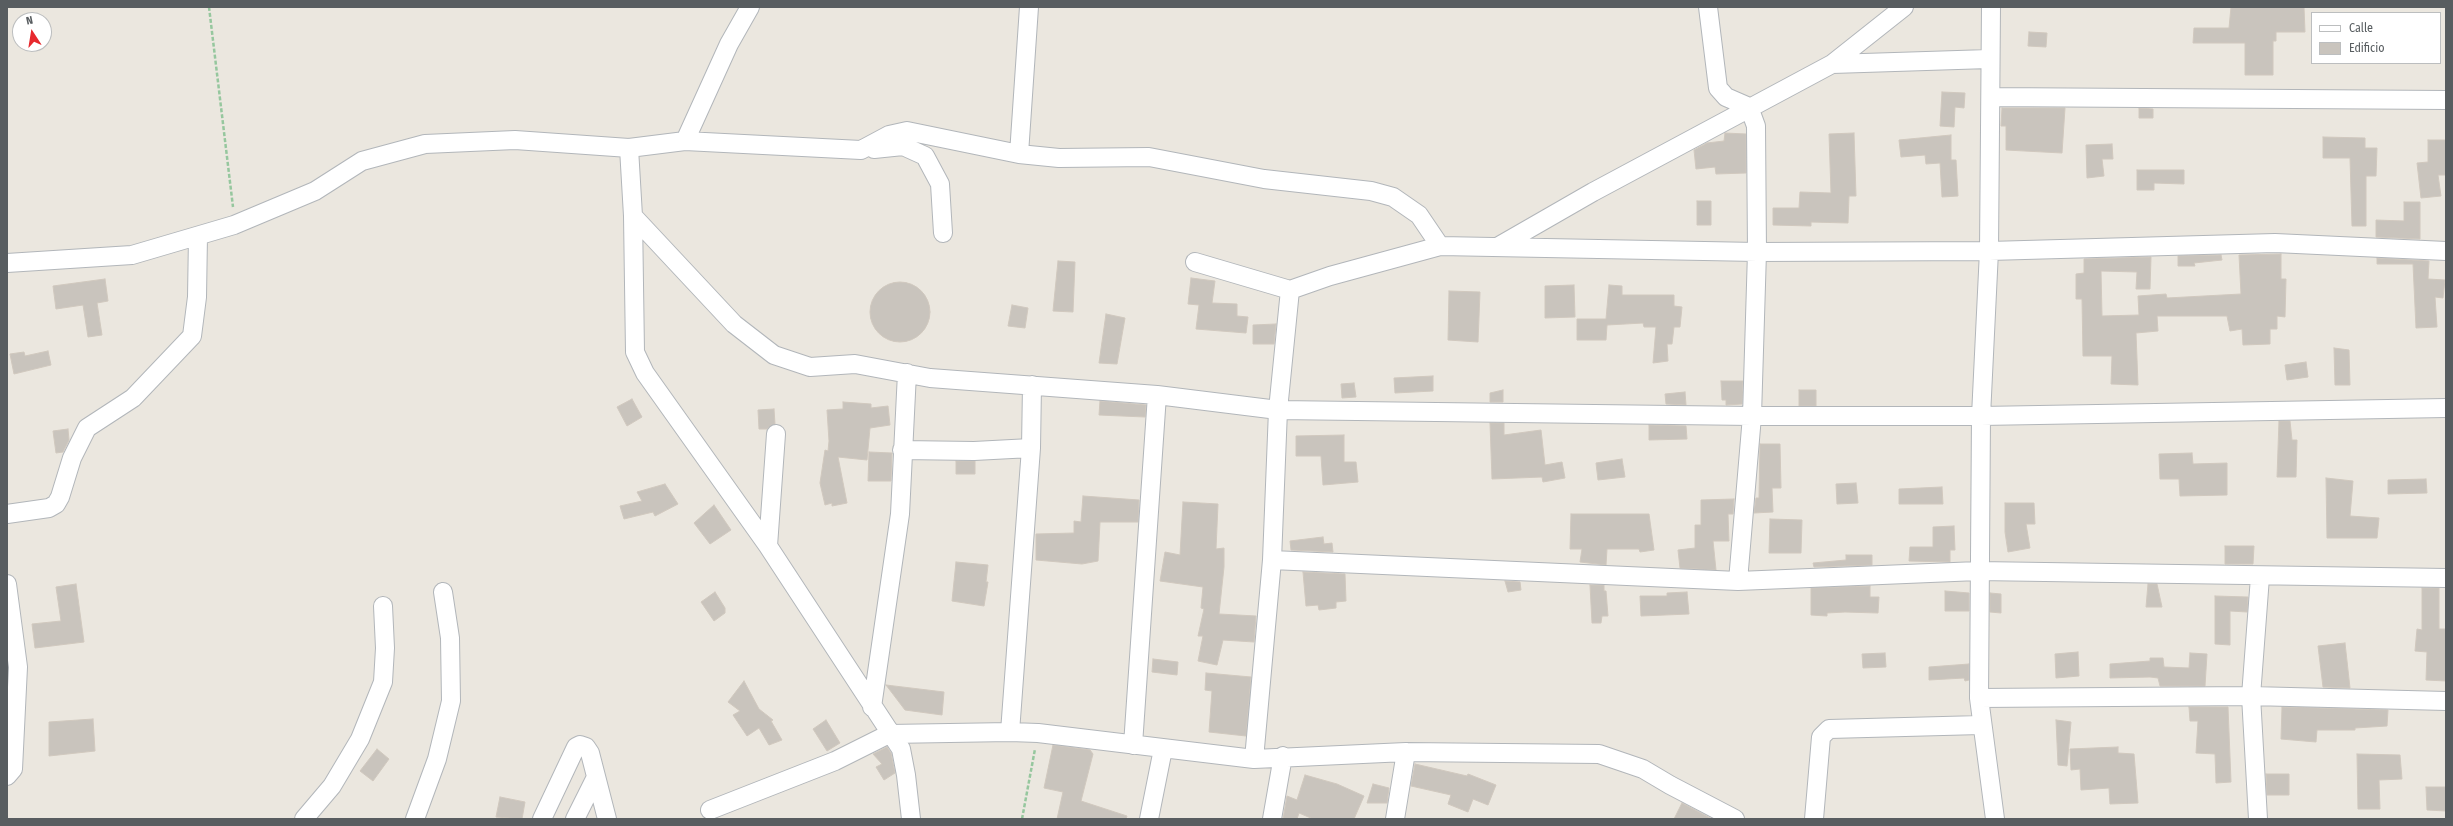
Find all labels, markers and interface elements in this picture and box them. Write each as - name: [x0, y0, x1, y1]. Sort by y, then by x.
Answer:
- north arrow: [12, 12, 52, 52]
- legend: [2311, 12, 2441, 64]
- text: N: [25, 14, 34, 28]
- text: Calle: [2349, 21, 2373, 35]
- text: Edificio: [2349, 41, 2385, 55]

